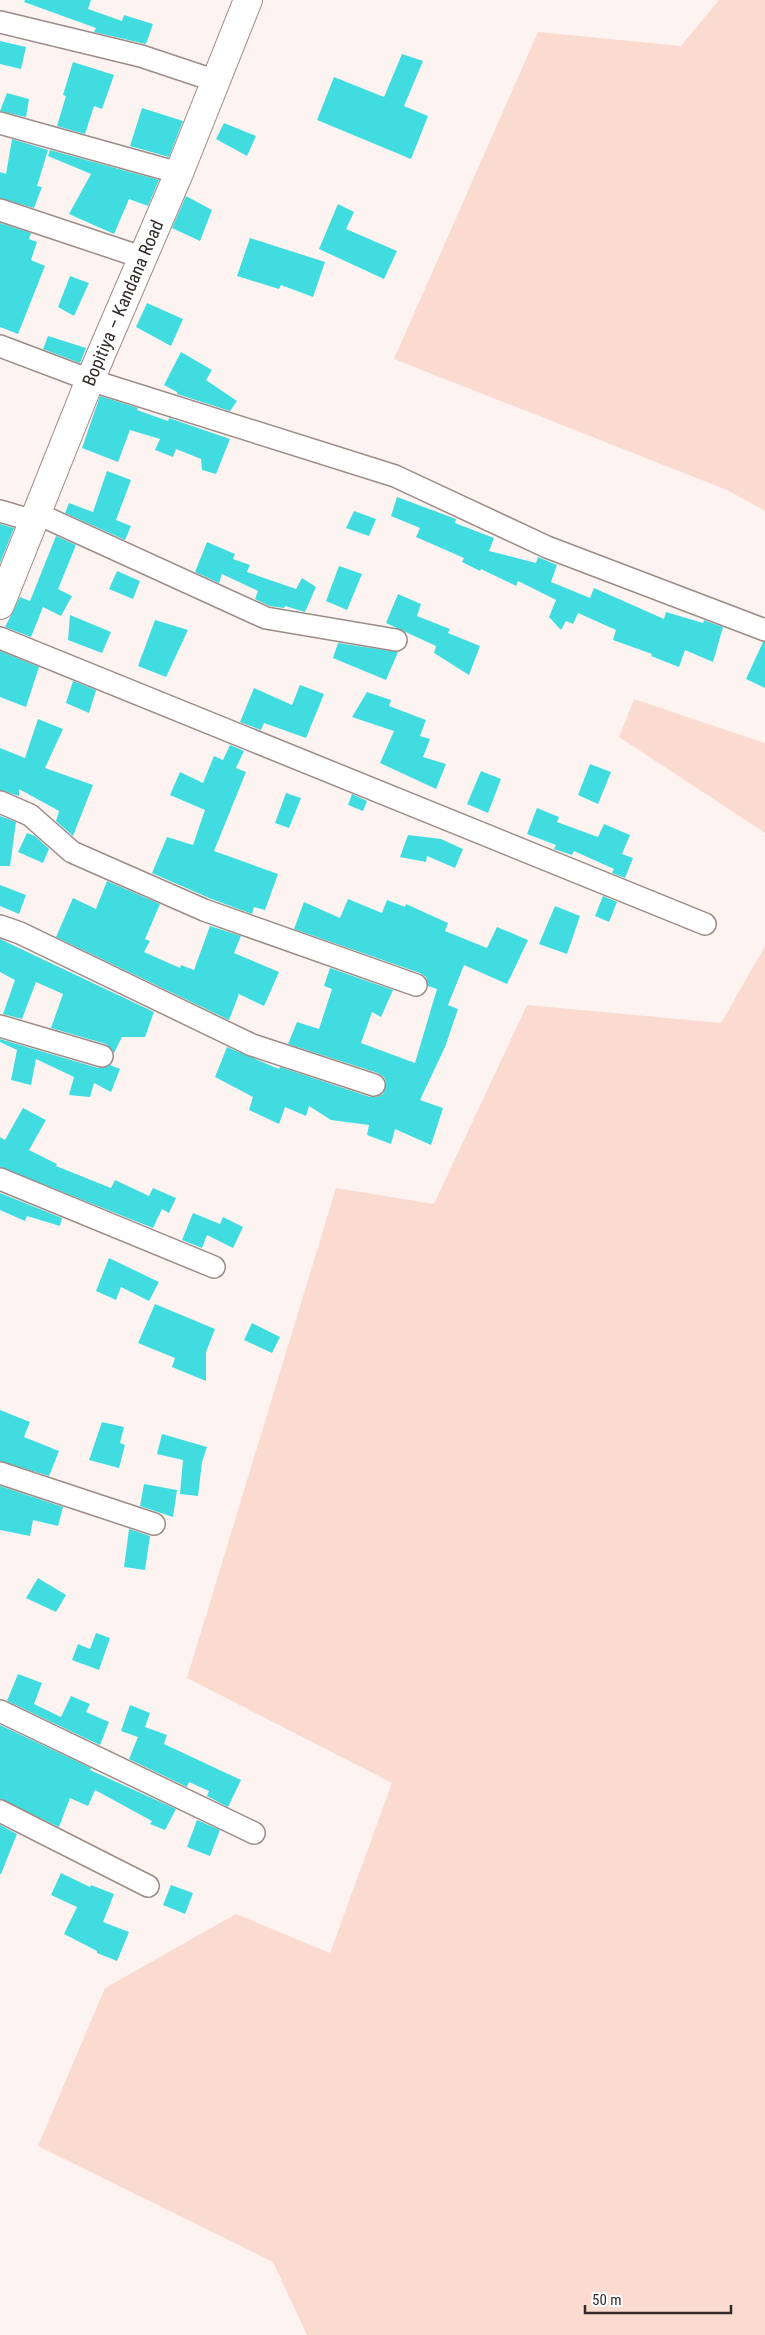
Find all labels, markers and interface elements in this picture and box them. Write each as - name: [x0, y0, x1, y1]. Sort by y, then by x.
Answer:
- street label: Bopitiya – Kandana Road: [78, 217, 167, 389]
- scale bar: [585, 2282, 731, 2314]
- text: 50 m: [592, 2291, 622, 2309]

